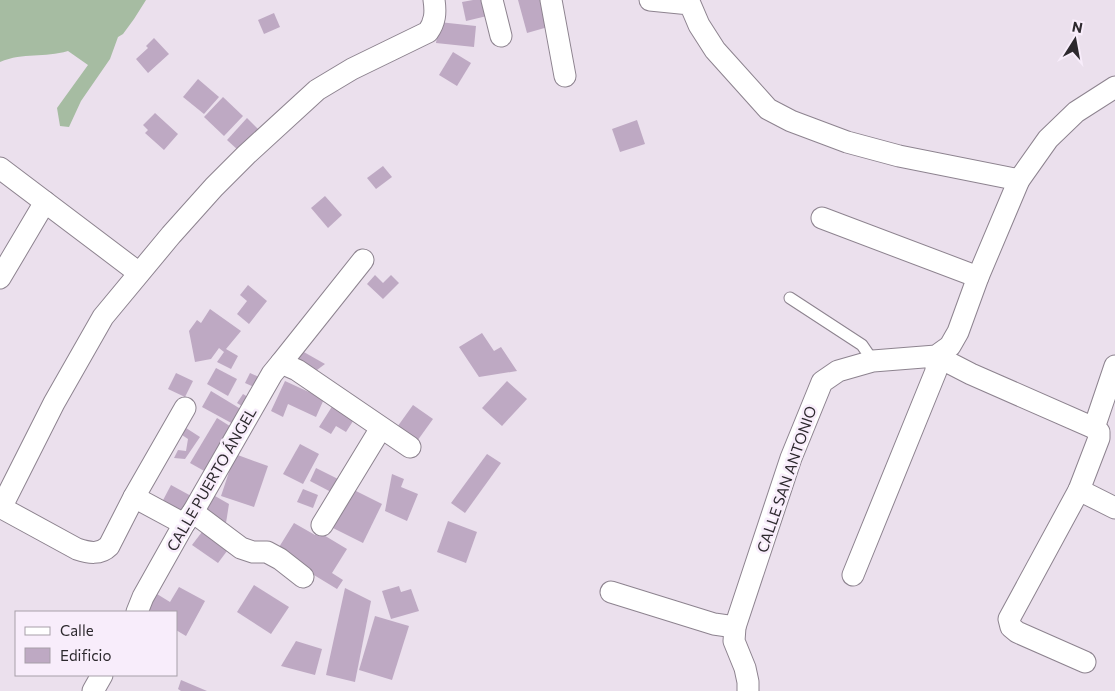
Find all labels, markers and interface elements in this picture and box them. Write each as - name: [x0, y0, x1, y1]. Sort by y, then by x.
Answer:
- north arrow: [1050, 15, 1100, 65]
- text: N: [1071, 17, 1084, 36]
- street label: CALLE PUERTO ÁNGEL: [162, 403, 260, 554]
- street label: CALLE SAN ANTONIO: [752, 403, 820, 555]
- legend: [15, 611, 178, 676]
- text: Calle: [60, 621, 94, 639]
- text: Edificio: [60, 646, 111, 664]

